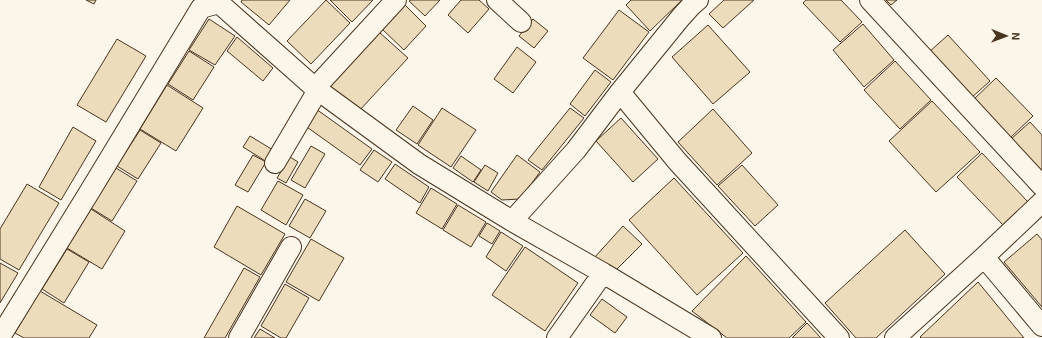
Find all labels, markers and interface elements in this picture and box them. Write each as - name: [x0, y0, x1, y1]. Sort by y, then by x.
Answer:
- north arrow: [986, 16, 1026, 56]
- text: N: [1010, 32, 1023, 40]

